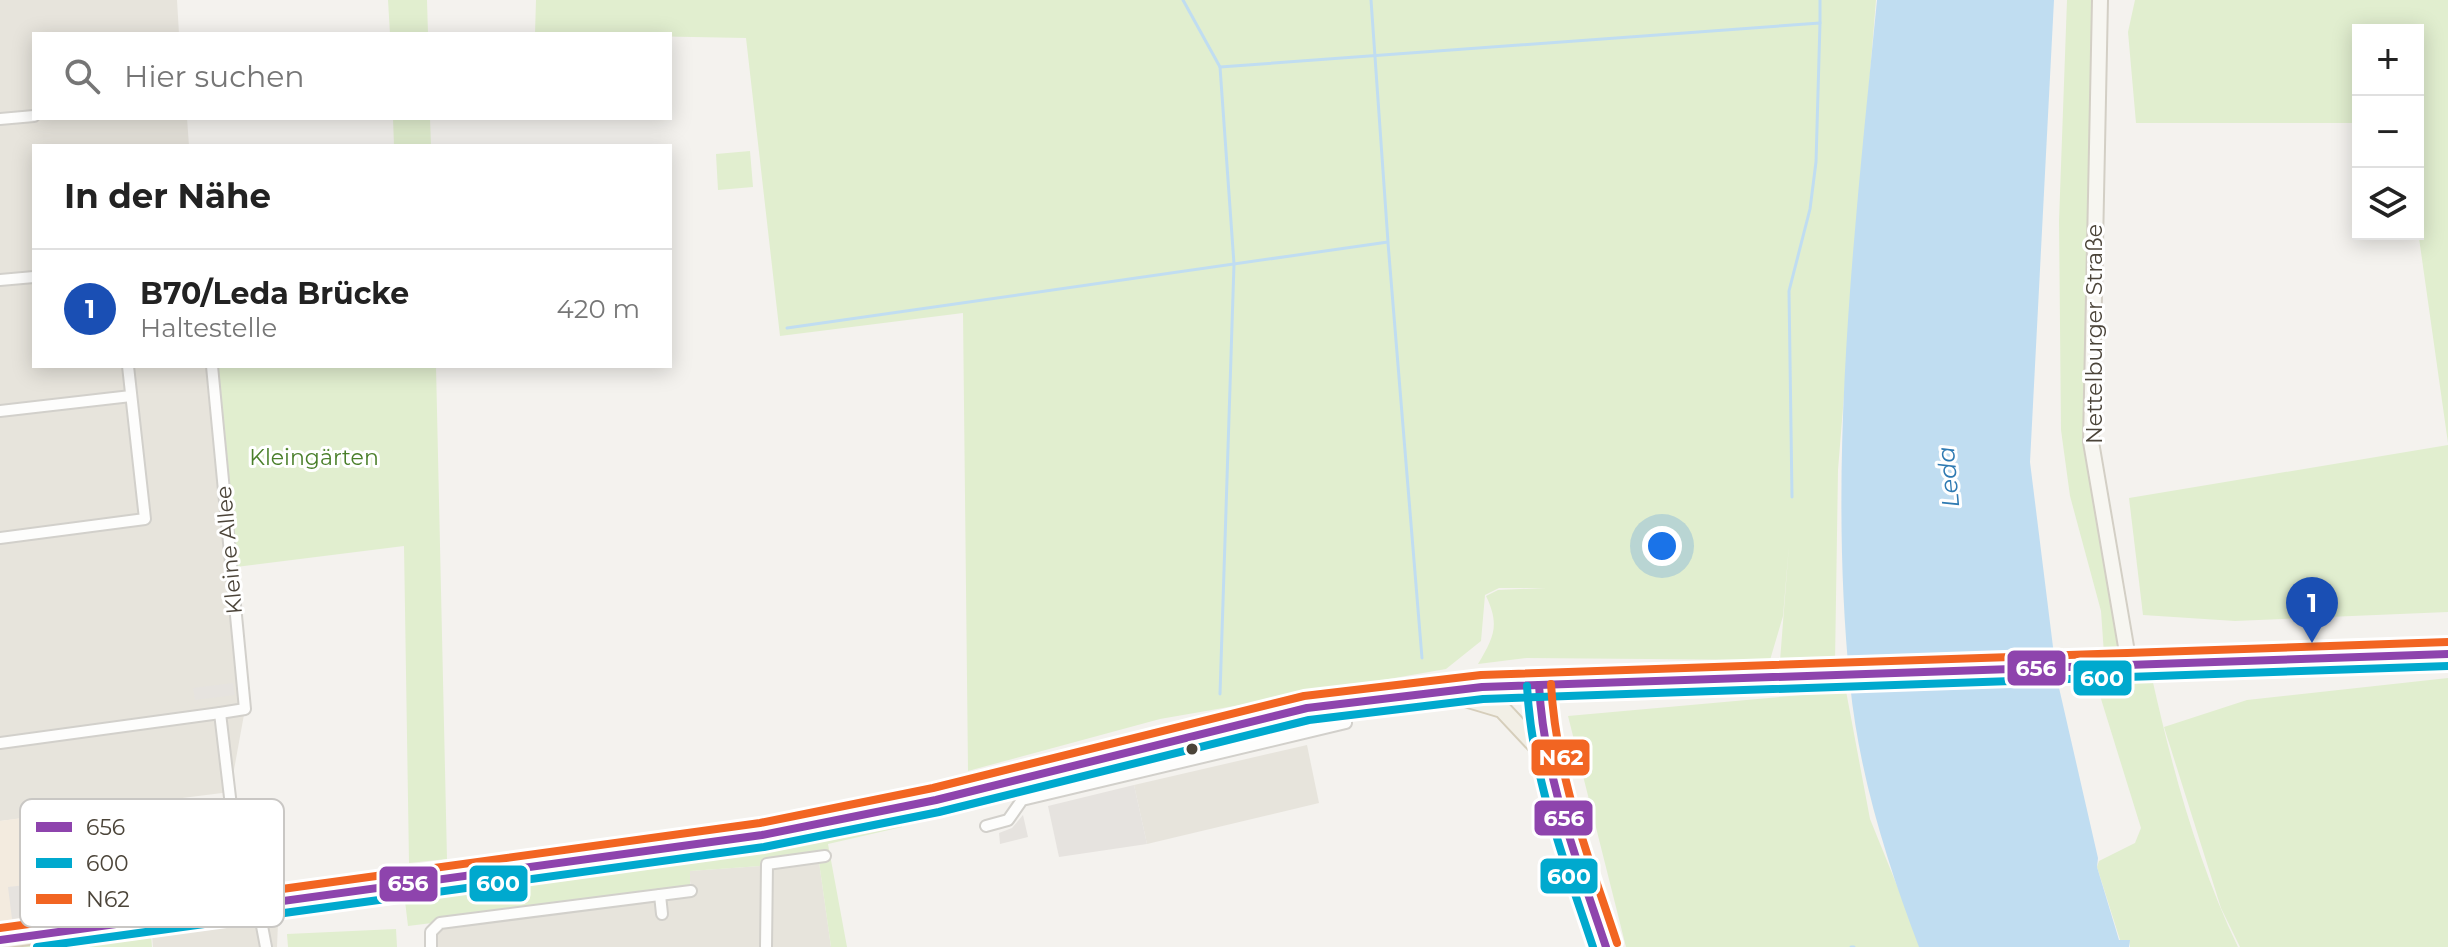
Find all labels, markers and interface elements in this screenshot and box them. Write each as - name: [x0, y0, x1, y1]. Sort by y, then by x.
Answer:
- map controls: [2352, 24, 2424, 240]
- button: +: [2352, 24, 2424, 96]
- search box: [32, 32, 672, 120]
- icon: search: [60, 54, 104, 98]
- text: Hier suchen: [124, 58, 305, 95]
- button: −: [2352, 96, 2424, 168]
- button: layers: [2352, 168, 2424, 240]
- text: In der Nähe: [64, 175, 271, 217]
- street label: Nettelburger Straße: [2081, 224, 2108, 444]
- text: B70/Leda Brücke: [140, 275, 409, 312]
- text: 1: [85, 293, 95, 325]
- text: 420 m: [557, 293, 640, 325]
- text: Haltestelle: [140, 312, 277, 344]
- park label: Kleingärten: [249, 444, 379, 471]
- water label: Leda: [1931, 445, 1965, 509]
- street label: Kleine Allee: [210, 485, 248, 615]
- your location: [1642, 526, 1682, 566]
- pin: 1: [2286, 577, 2338, 643]
- line badge: 656: [2006, 649, 2067, 687]
- text: 656: [2015, 655, 2057, 682]
- line badge: 600: [2072, 659, 2133, 697]
- text: 600: [2080, 665, 2124, 692]
- line badge: N62: [1530, 738, 1591, 777]
- unlabelled marker: [1184, 741, 1200, 757]
- text: N62: [1539, 744, 1583, 771]
- legend: [20, 799, 284, 927]
- line badge: 656: [1533, 799, 1594, 837]
- text: 656: [1543, 805, 1585, 832]
- text: 656: [86, 814, 125, 841]
- text: 600: [86, 850, 129, 877]
- line badge: 600: [1539, 857, 1599, 895]
- text: 600: [1547, 863, 1591, 890]
- line badge: 600: [468, 864, 529, 903]
- line badge: 656: [378, 865, 439, 903]
- text: 656: [387, 870, 429, 897]
- text: 600: [476, 870, 520, 897]
- text: N62: [86, 886, 130, 913]

